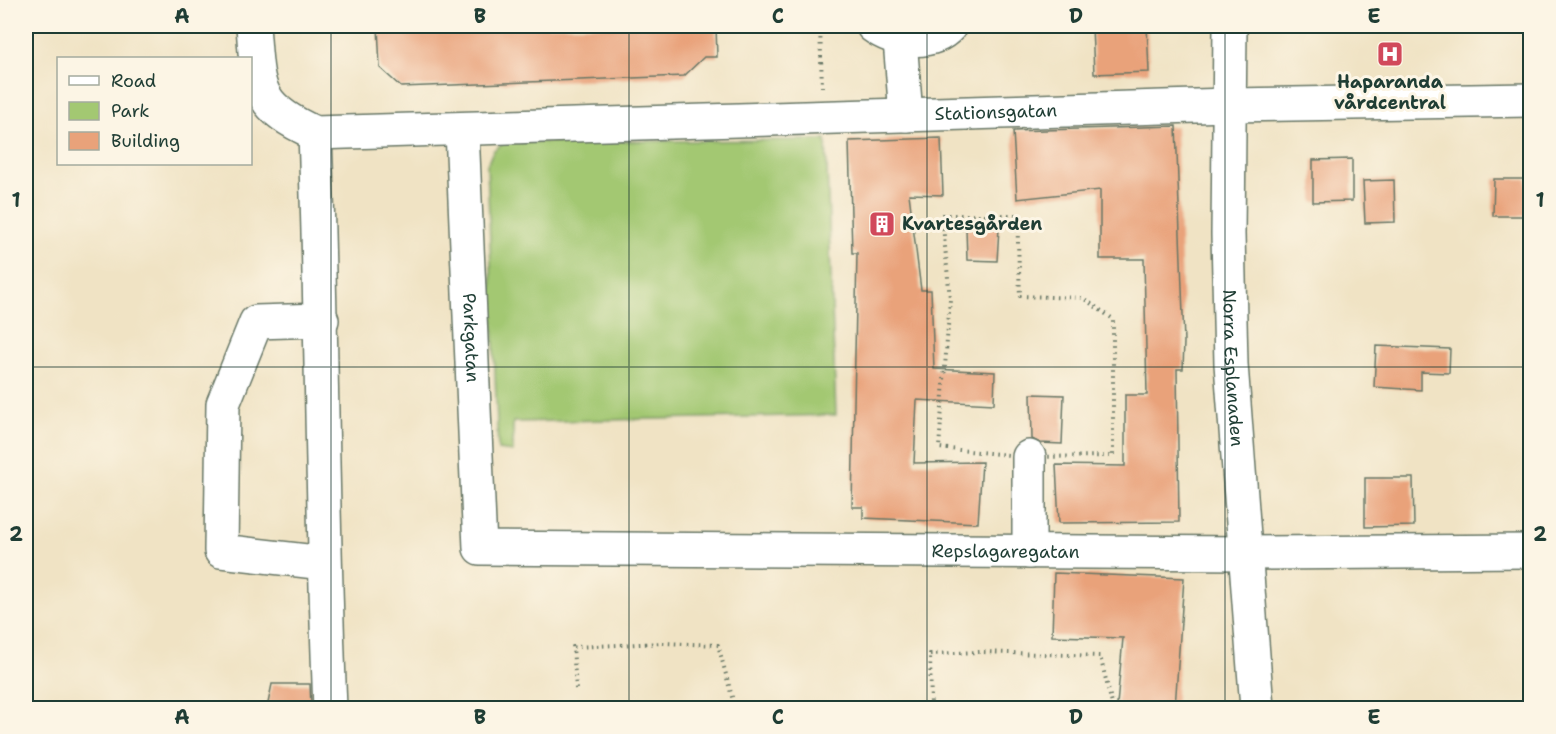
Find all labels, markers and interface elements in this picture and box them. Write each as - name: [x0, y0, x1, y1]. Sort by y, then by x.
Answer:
- text: A: [174, 3, 190, 29]
- text: B: [474, 3, 486, 29]
- text: C: [772, 3, 784, 29]
- text: D: [1069, 3, 1083, 29]
- text: E: [1367, 3, 1381, 29]
- hospital icon: Haparanda vårdcentral: [1375, 39, 1405, 69]
- legend: [57, 57, 252, 165]
- text: Road: [111, 69, 156, 93]
- place label: Haparanda vårdcentral: [1334, 70, 1446, 115]
- street label: Stationsgatan: [934, 98, 1057, 126]
- text: Park: [111, 99, 150, 123]
- text: Building: [111, 129, 180, 153]
- text: 1: [11, 187, 21, 213]
- text: 1: [1535, 187, 1545, 213]
- building icon: Kvartesgården: [867, 209, 897, 239]
- place label: Kvartesgården: [902, 212, 1042, 236]
- street label: Norra Esplanaden: [1217, 289, 1249, 447]
- street label: Parkgatan: [457, 293, 485, 383]
- text: 2: [9, 521, 23, 547]
- text: 2: [1533, 521, 1547, 547]
- street label: Repslagaregatan: [931, 539, 1080, 564]
- text: A: [174, 704, 190, 730]
- text: B: [474, 704, 486, 730]
- text: C: [772, 704, 784, 730]
- text: D: [1069, 704, 1083, 730]
- text: E: [1367, 704, 1381, 730]

